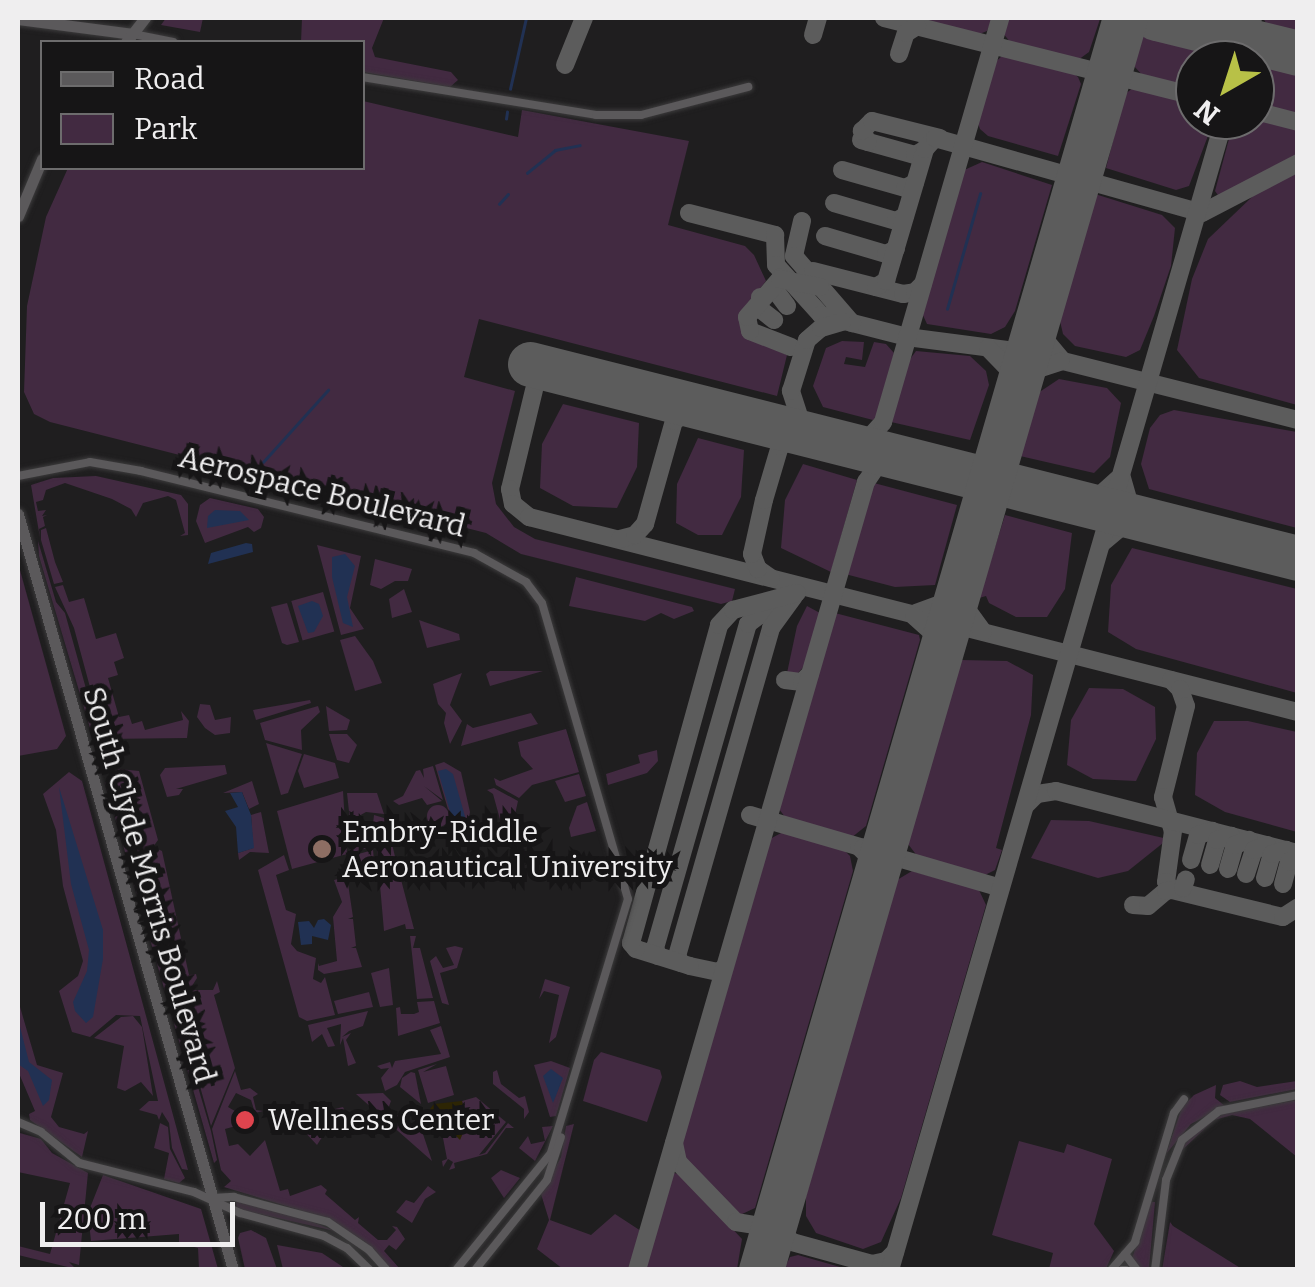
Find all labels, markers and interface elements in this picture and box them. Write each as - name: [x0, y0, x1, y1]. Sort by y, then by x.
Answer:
- legend: [40, 40, 365, 170]
- north arrow: [1175, 40, 1275, 140]
- text: Road: [134, 61, 205, 97]
- text: N: [1188, 93, 1226, 132]
- text: Park: [134, 111, 197, 147]
- street label: Aerospace Boulevard: [175, 439, 469, 545]
- street label: South Clyde Morris Boulevard: [75, 683, 223, 1087]
- place label: Embry-Riddle Aeronautical University: [342, 814, 673, 884]
- marker: Embry-Riddle Aeronautical University: [311, 838, 333, 860]
- place label: Wellness Center: [268, 1102, 494, 1138]
- marker: Wellness Center: [232, 1107, 258, 1133]
- scale bar: [45, 1182, 240, 1244]
- text: 200 m: [57, 1201, 146, 1237]

